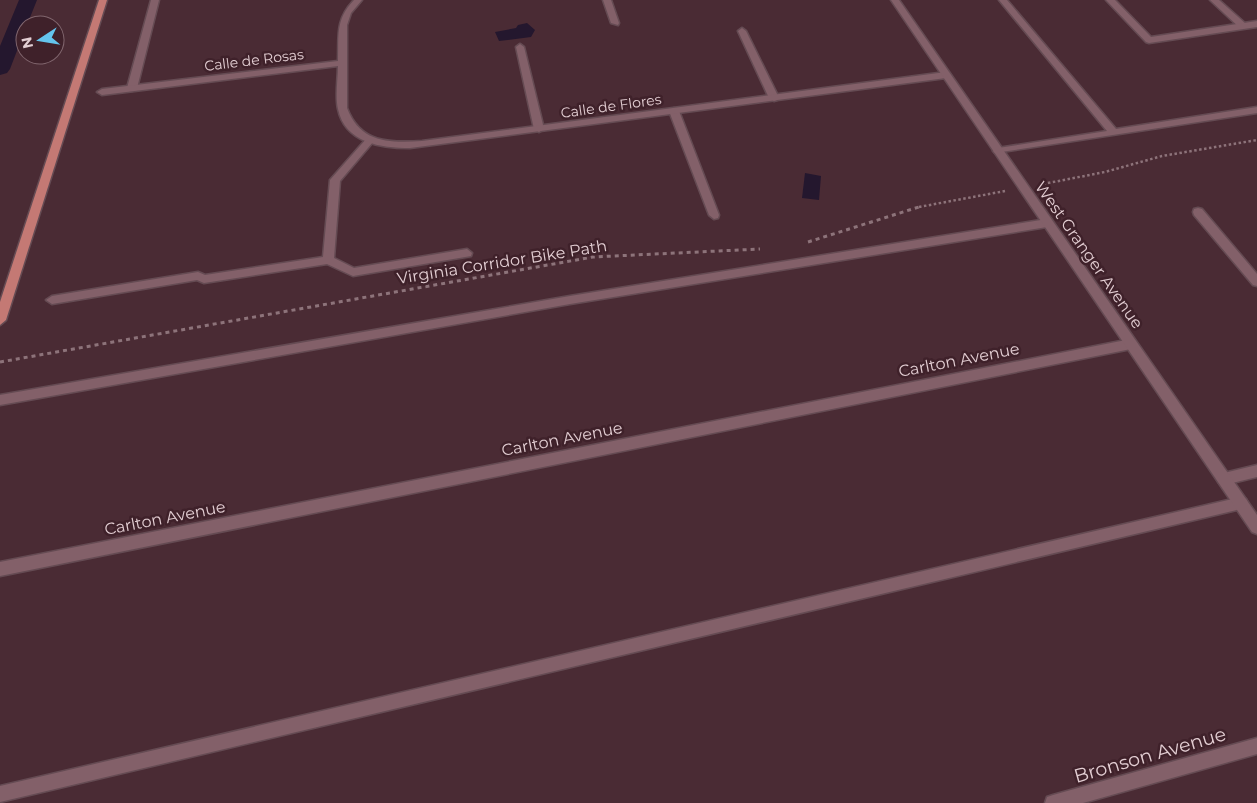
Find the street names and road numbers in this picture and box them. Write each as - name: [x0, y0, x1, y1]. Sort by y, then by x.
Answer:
- street label: Calle de Rosas: [203, 45, 305, 75]
- street label: Calle de Flores: [559, 90, 663, 122]
- street label: West Granger Avenue: [1031, 178, 1147, 332]
- street label: Virginia Corridor Bike Path: [396, 236, 608, 288]
- street label: Carlton Avenue: [897, 339, 1021, 381]
- street label: Carlton Avenue: [500, 418, 624, 460]
- street label: Carlton Avenue: [103, 497, 227, 539]
- street label: Bronson Avenue: [1071, 722, 1229, 788]

